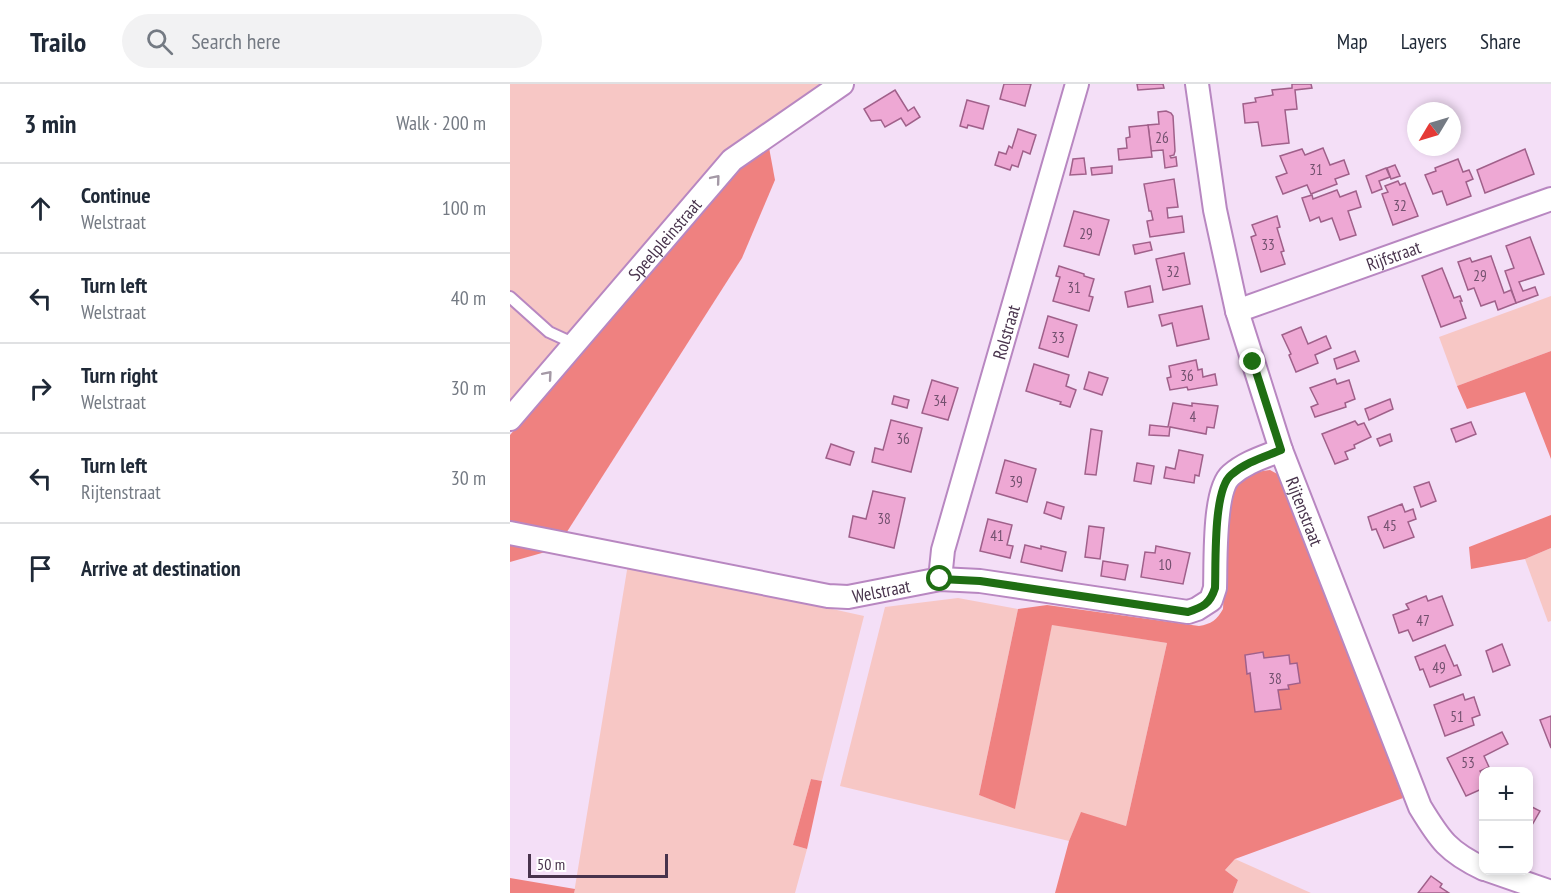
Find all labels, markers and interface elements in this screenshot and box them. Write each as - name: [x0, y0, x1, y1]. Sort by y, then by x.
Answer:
- search box: [122, 14, 542, 68]
- text: Trailo: [30, 23, 86, 60]
- icon: search: [143, 25, 176, 58]
- text: Search here: [191, 27, 281, 55]
- text: Map: [1337, 28, 1368, 55]
- text: Layers: [1401, 28, 1447, 55]
- text: Share: [1480, 28, 1521, 55]
- north arrow: [1407, 102, 1461, 156]
- text: 3 min: [24, 107, 77, 140]
- text: Walk · 200 m: [396, 110, 486, 136]
- house number: 26: [1155, 128, 1169, 147]
- house number: 31: [1309, 160, 1323, 179]
- one-way arrow: [708, 175, 719, 186]
- text: Continue: [81, 181, 151, 209]
- icon: ahead: [24, 192, 57, 225]
- street label: Speelpleinstraat: [623, 193, 706, 285]
- text: 100 m: [442, 195, 486, 221]
- house number: 32: [1393, 196, 1407, 215]
- text: Welstraat: [81, 209, 146, 235]
- house number: 29: [1079, 224, 1093, 243]
- house number: 33: [1261, 235, 1275, 254]
- street label: Rijfstraat: [1363, 235, 1424, 276]
- house number: 32: [1166, 262, 1180, 281]
- house number: 29: [1473, 266, 1487, 285]
- text: Turn left: [81, 271, 147, 299]
- house number: 31: [1067, 278, 1081, 297]
- icon: left: [24, 282, 57, 315]
- text: 40 m: [451, 285, 486, 311]
- text: Welstraat: [81, 299, 146, 325]
- street label: Rolstraat: [987, 302, 1024, 362]
- house number: 33: [1051, 328, 1065, 347]
- route end: [1239, 348, 1265, 374]
- text: Turn right: [81, 361, 158, 389]
- house number: 36: [1180, 366, 1194, 385]
- one-way arrow: [541, 371, 552, 382]
- icon: right: [24, 372, 57, 405]
- text: 30 m: [451, 375, 486, 401]
- text: Welstraat: [81, 389, 146, 415]
- house number: 34: [933, 391, 947, 410]
- house number: 4: [1190, 407, 1197, 426]
- house number: 36: [896, 429, 910, 448]
- text: Turn left: [81, 451, 147, 479]
- icon: left: [24, 462, 57, 495]
- text: 30 m: [451, 465, 486, 491]
- house number: 39: [1009, 472, 1023, 491]
- street label: Rijtenstraat: [1281, 473, 1329, 549]
- text: Rijtenstraat: [81, 479, 161, 505]
- house number: 38: [877, 509, 891, 528]
- house number: 45: [1383, 516, 1397, 535]
- house number: 41: [990, 526, 1004, 545]
- icon: arrive: [24, 552, 57, 585]
- text: Arrive at destination: [81, 554, 241, 582]
- house number: 10: [1158, 555, 1172, 574]
- route start: [926, 565, 952, 591]
- street label: Welstraat: [850, 574, 912, 607]
- house number: 47: [1416, 611, 1430, 630]
- house number: 49: [1432, 658, 1446, 677]
- house number: 38: [1268, 669, 1282, 688]
- house number: 51: [1450, 707, 1464, 726]
- house number: 53: [1461, 753, 1475, 772]
- map controls: [1479, 767, 1533, 875]
- button: +: [1479, 767, 1533, 821]
- button: −: [1479, 821, 1533, 875]
- scale bar: [528, 851, 668, 878]
- text: 50 m: [537, 854, 565, 874]

